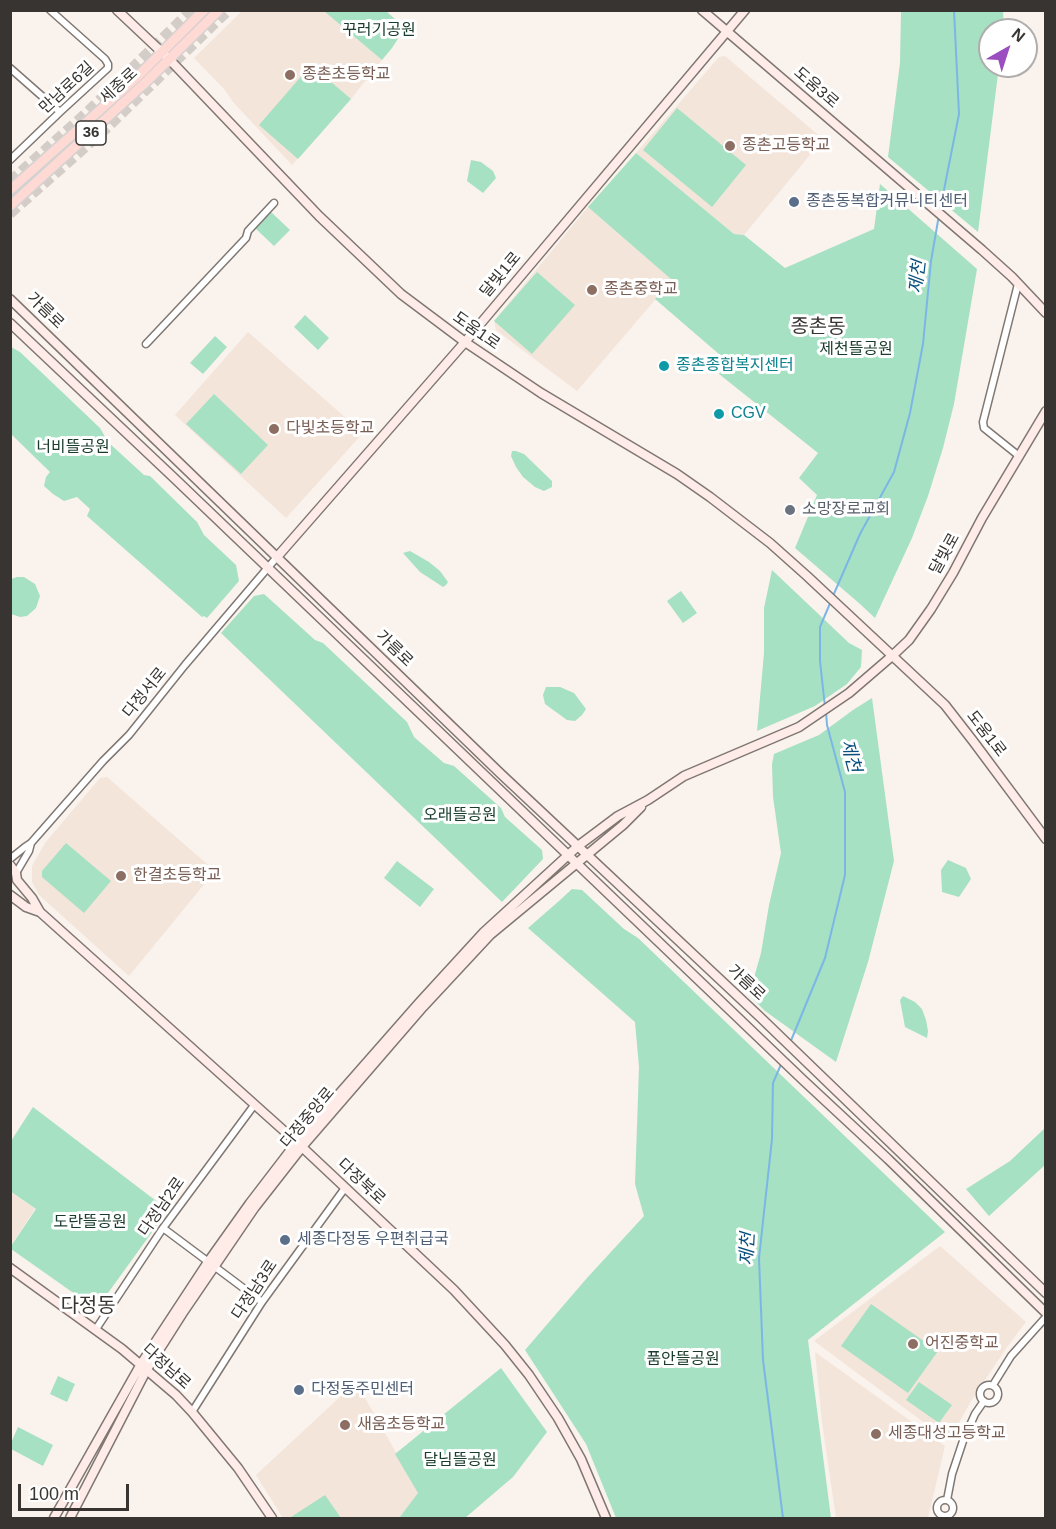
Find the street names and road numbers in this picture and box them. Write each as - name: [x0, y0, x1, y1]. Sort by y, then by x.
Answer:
- street label: 만남로6길: [36, 58, 98, 118]
- street label: 도움3로: [790, 63, 842, 113]
- street label: 세종로: [96, 64, 142, 108]
- road number: 36: [76, 121, 106, 145]
- street label: 달빛1로: [477, 249, 525, 301]
- street label: 가름로: [22, 289, 68, 333]
- street label: 도움1로: [449, 308, 503, 354]
- street label: 달빛로: [926, 530, 964, 578]
- street label: 가름로: [371, 627, 417, 671]
- street label: 다정서로: [119, 664, 171, 722]
- street label: 도움1로: [962, 707, 1010, 761]
- street label: 가름로: [723, 961, 769, 1005]
- street label: 다정중앙로: [277, 1084, 339, 1152]
- street label: 다정북로: [333, 1155, 389, 1209]
- street label: 다정남2로: [135, 1174, 189, 1240]
- street label: 다정남3로: [228, 1257, 282, 1323]
- street label: 다정남로: [138, 1340, 194, 1394]

